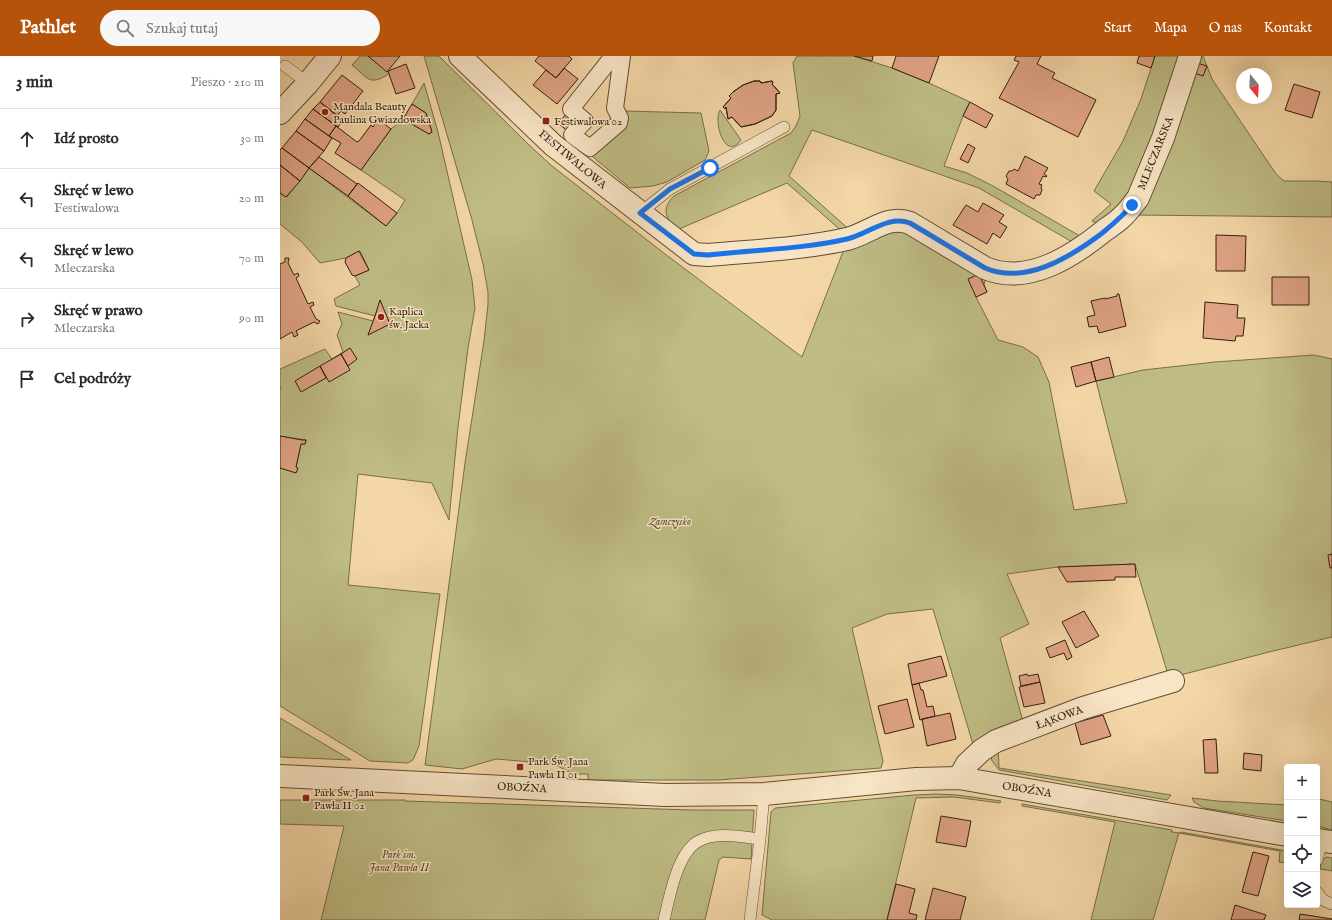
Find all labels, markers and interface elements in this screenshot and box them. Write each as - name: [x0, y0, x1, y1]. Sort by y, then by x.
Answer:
- search box: [100, 10, 380, 46]
- text: Pathlet: [20, 16, 76, 40]
- icon: search: [114, 17, 136, 39]
- text: Szukaj tutaj: [146, 19, 218, 38]
- text: Start: [1104, 19, 1132, 37]
- text: Mapa: [1154, 19, 1187, 37]
- text: O nas: [1209, 19, 1242, 37]
- text: Kontakt: [1264, 19, 1312, 37]
- north arrow: [1236, 68, 1272, 104]
- text: 3 min: [16, 72, 53, 93]
- text: Pieszo · 210 m: [191, 74, 264, 91]
- place label: Mandala Beauty Paulina Gwiazdowska: [333, 100, 431, 127]
- marker: Mandala Beauty Paulina Gwiazdowska: [320, 107, 330, 117]
- street label: MLECZARSKA: [1135, 114, 1177, 192]
- place label: Festiwalowa 02: [554, 115, 622, 129]
- marker: Festiwalowa 02: [541, 116, 551, 126]
- street label: FESTIWALOWA: [535, 127, 610, 193]
- icon: ahead: [16, 128, 38, 150]
- text: Idź prosto: [54, 129, 119, 148]
- text: 30 m: [240, 130, 264, 147]
- route start: [701, 159, 719, 177]
- text: Skręć w lewo: [54, 181, 134, 200]
- icon: left: [16, 188, 38, 210]
- text: 20 m: [239, 190, 264, 207]
- route end: [1123, 196, 1141, 214]
- text: Festiwalowa: [54, 200, 119, 217]
- text: Skręć w lewo: [54, 241, 134, 260]
- icon: left: [16, 248, 38, 270]
- text: 70 m: [239, 250, 264, 267]
- text: Mleczarska: [54, 260, 115, 277]
- text: Skręć w prawo: [54, 301, 143, 320]
- place label: Kaplica św. Jacka: [389, 305, 429, 332]
- icon: right: [16, 308, 38, 330]
- text: 90 m: [239, 310, 264, 327]
- marker: Kaplica św. Jacka: [376, 312, 386, 322]
- text: Mleczarska: [54, 320, 115, 337]
- icon: arrive: [16, 368, 38, 390]
- text: Cel podróży: [54, 369, 131, 388]
- park label: Zamczysko: [648, 515, 691, 530]
- street label: ŁĄKOWA: [1034, 703, 1085, 733]
- place label: Park Św. Jana Pawła II 01: [528, 755, 588, 782]
- marker: Park Św. Jana Pawła II 01: [515, 762, 525, 772]
- map controls: [1284, 764, 1320, 908]
- button: +: [1284, 764, 1320, 800]
- street label: OBOŹNA: [1001, 779, 1053, 801]
- street label: OBOŹNA: [497, 780, 548, 796]
- place label: Park Św. Jana Pawła II 02: [314, 786, 374, 813]
- marker: Park Św. Jana Pawła II 02: [301, 793, 311, 803]
- button: −: [1284, 800, 1320, 836]
- button: locate: [1284, 836, 1320, 872]
- park label: Park im. Jana Pawła II: [369, 848, 431, 875]
- button: layers: [1284, 872, 1320, 908]

